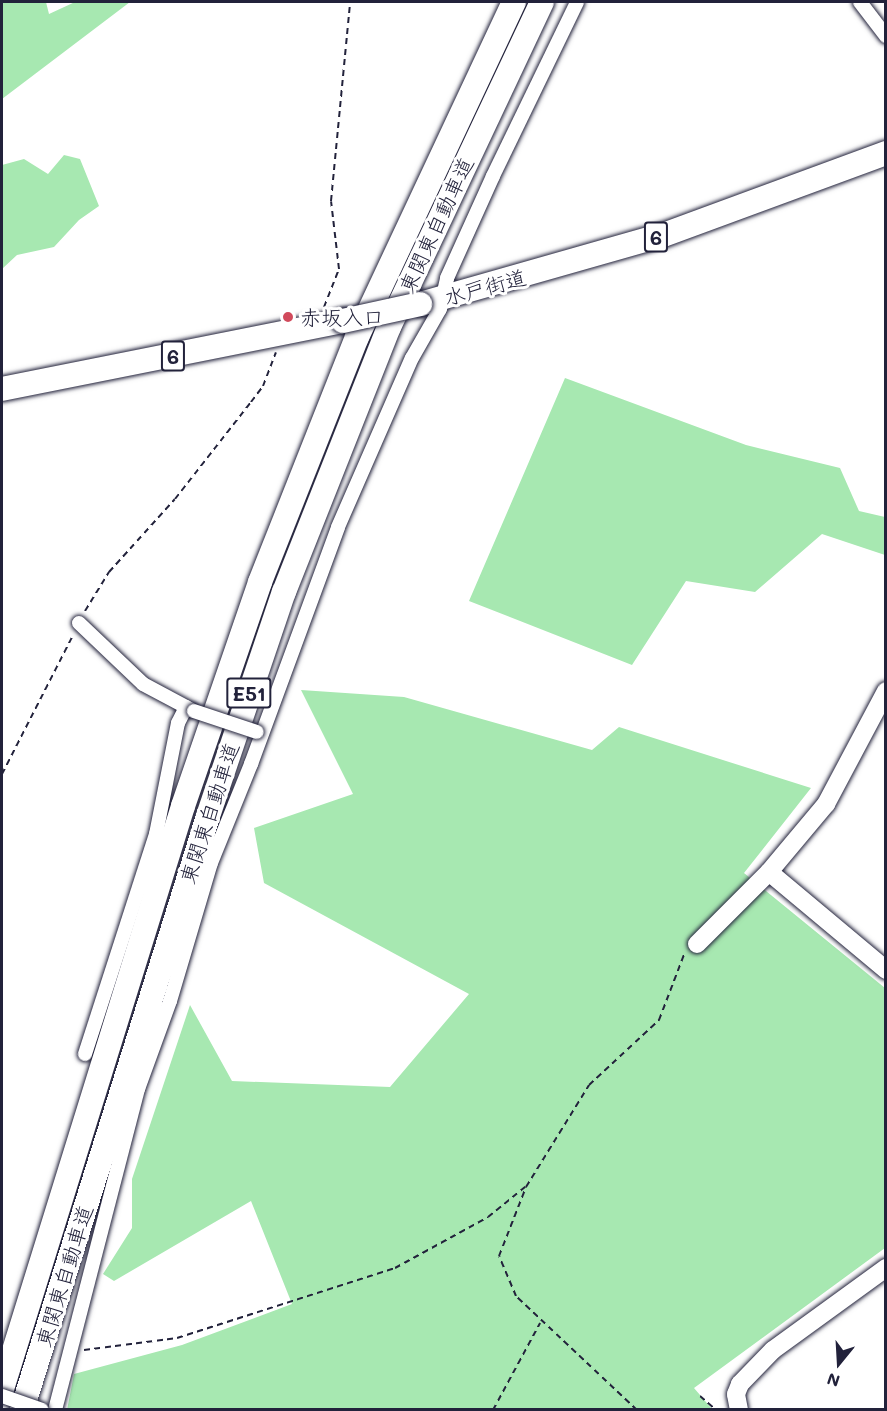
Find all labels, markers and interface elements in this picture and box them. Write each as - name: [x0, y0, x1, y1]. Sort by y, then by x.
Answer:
- street label: 東関東自動車道: [394, 153, 478, 297]
- road number: 6: [642, 220, 670, 254]
- street label: 水戸街道: [441, 264, 529, 310]
- place label: 赤坂入口: [300, 304, 384, 330]
- marker: 赤坂入口: [281, 310, 295, 324]
- road number: 6: [160, 339, 186, 373]
- road number: E51: [225, 676, 273, 710]
- street label: 東関東自動車道: [174, 739, 244, 887]
- street label: 東関東自動車道: [30, 1202, 98, 1350]
- north arrow: [809, 1333, 869, 1393]
- text: N: [824, 1369, 842, 1392]

